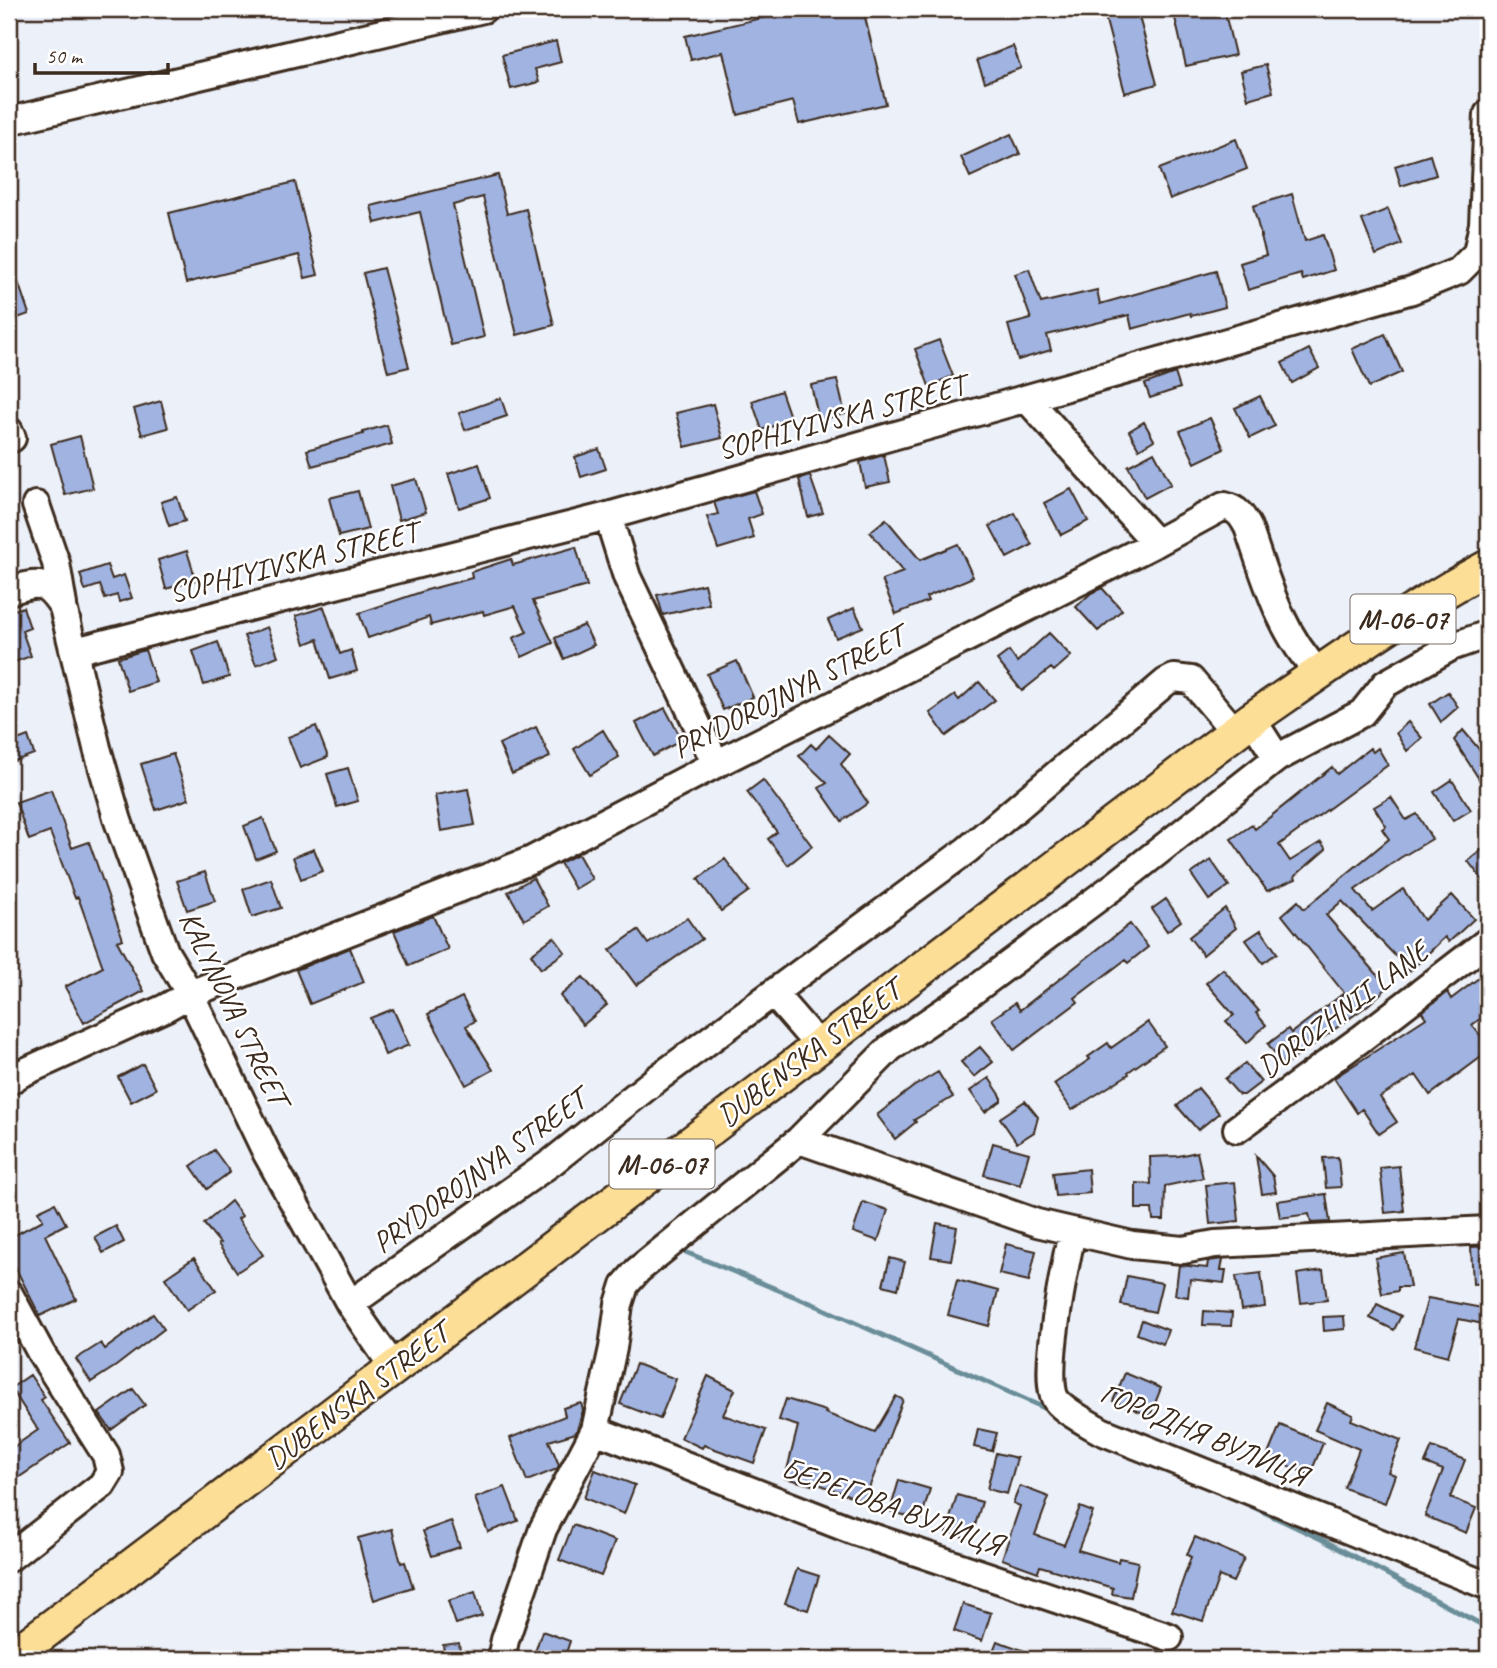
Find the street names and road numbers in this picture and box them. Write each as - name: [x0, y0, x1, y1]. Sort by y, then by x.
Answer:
- street label: SOPHIYIVSKA STREET: [713, 364, 976, 468]
- street label: SOPHIYIVSKA STREET: [165, 511, 428, 611]
- road number: М-06-07: [1350, 594, 1456, 644]
- street label: PRYDOROJNYA STREET: [666, 614, 917, 767]
- street label: KALYNOVA STREET: [171, 905, 301, 1118]
- street label: DOROZHNII LANE: [1250, 930, 1439, 1086]
- street label: DUBENSKA STREET: [710, 967, 914, 1134]
- street label: PRYDOROJNYA STREET: [365, 1076, 599, 1261]
- road number: М-06-07: [610, 1140, 714, 1188]
- street label: DUBENSKA STREET: [258, 1310, 462, 1477]
- street label: ГОРОДНЯ ВУЛИЦЯ: [1095, 1373, 1317, 1496]
- street label: БЕРЕГОВА ВУЛИЦЯ: [777, 1449, 1012, 1565]

